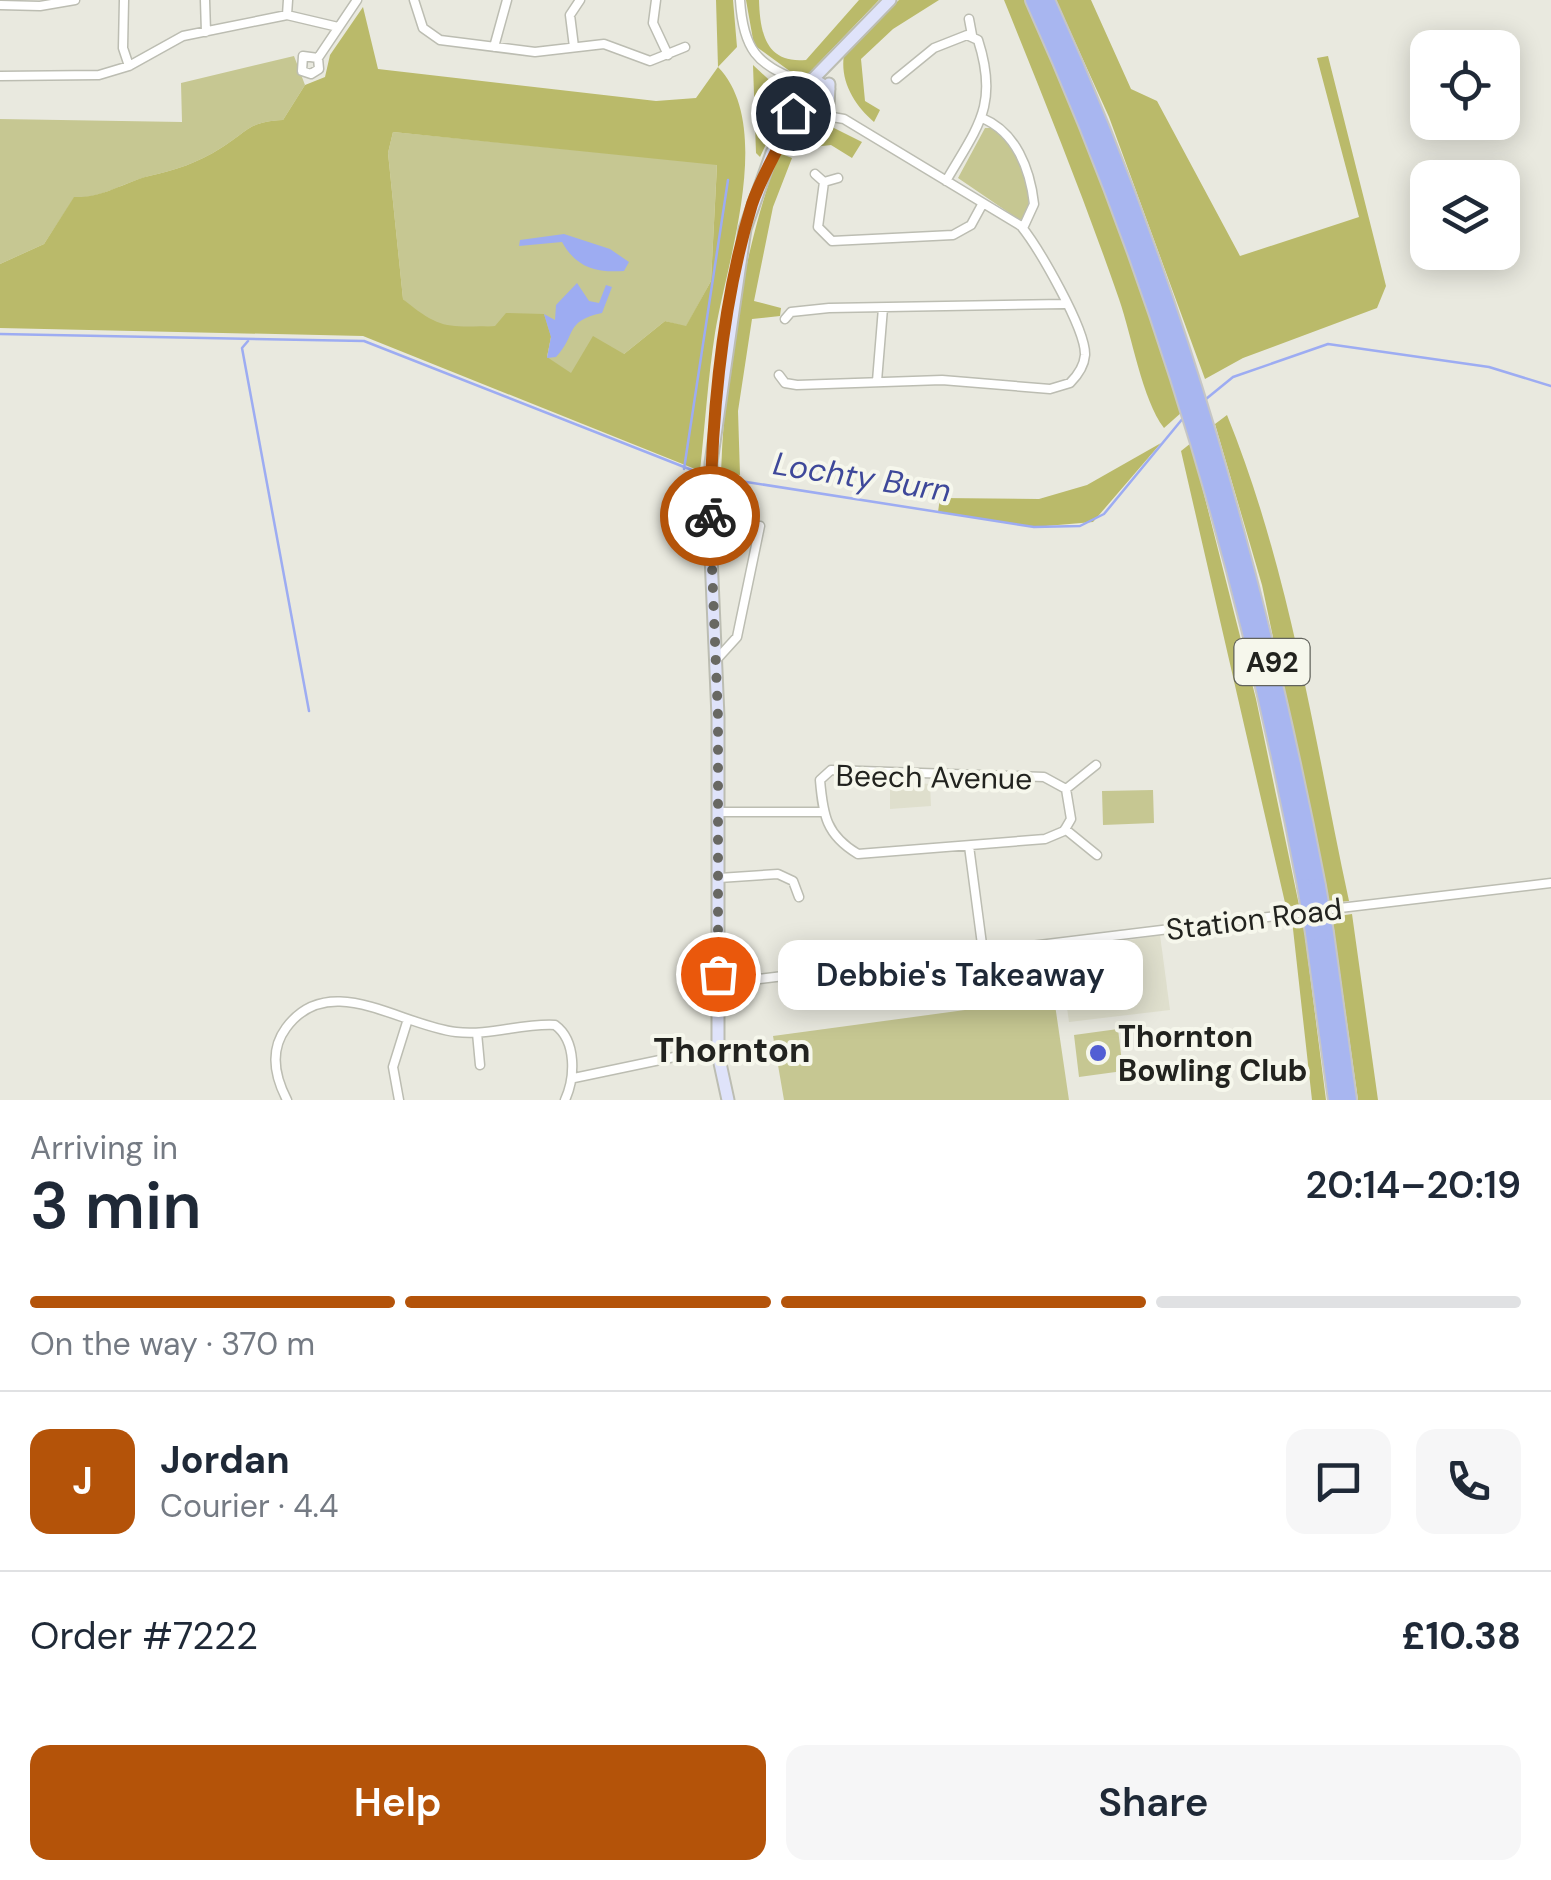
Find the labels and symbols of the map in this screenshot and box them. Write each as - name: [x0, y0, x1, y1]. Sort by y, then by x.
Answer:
- pin: [751, 71, 836, 156]
- water label: Lochty Burn: [770, 442, 954, 512]
- courier: [660, 466, 760, 566]
- road number: A92: [1234, 639, 1310, 685]
- street label: Beech Avenue: [835, 756, 1033, 798]
- street label: Station Road: [1164, 889, 1344, 949]
- pin: [676, 932, 761, 1017]
- callout: Debbie's Takeaway: [778, 939, 1143, 1009]
- place label: Thornton Bowling Club: [1118, 1017, 1307, 1090]
- district label: Thornton: [653, 1027, 811, 1073]
- marker: Thornton Bowling Club: [1087, 1042, 1109, 1064]

